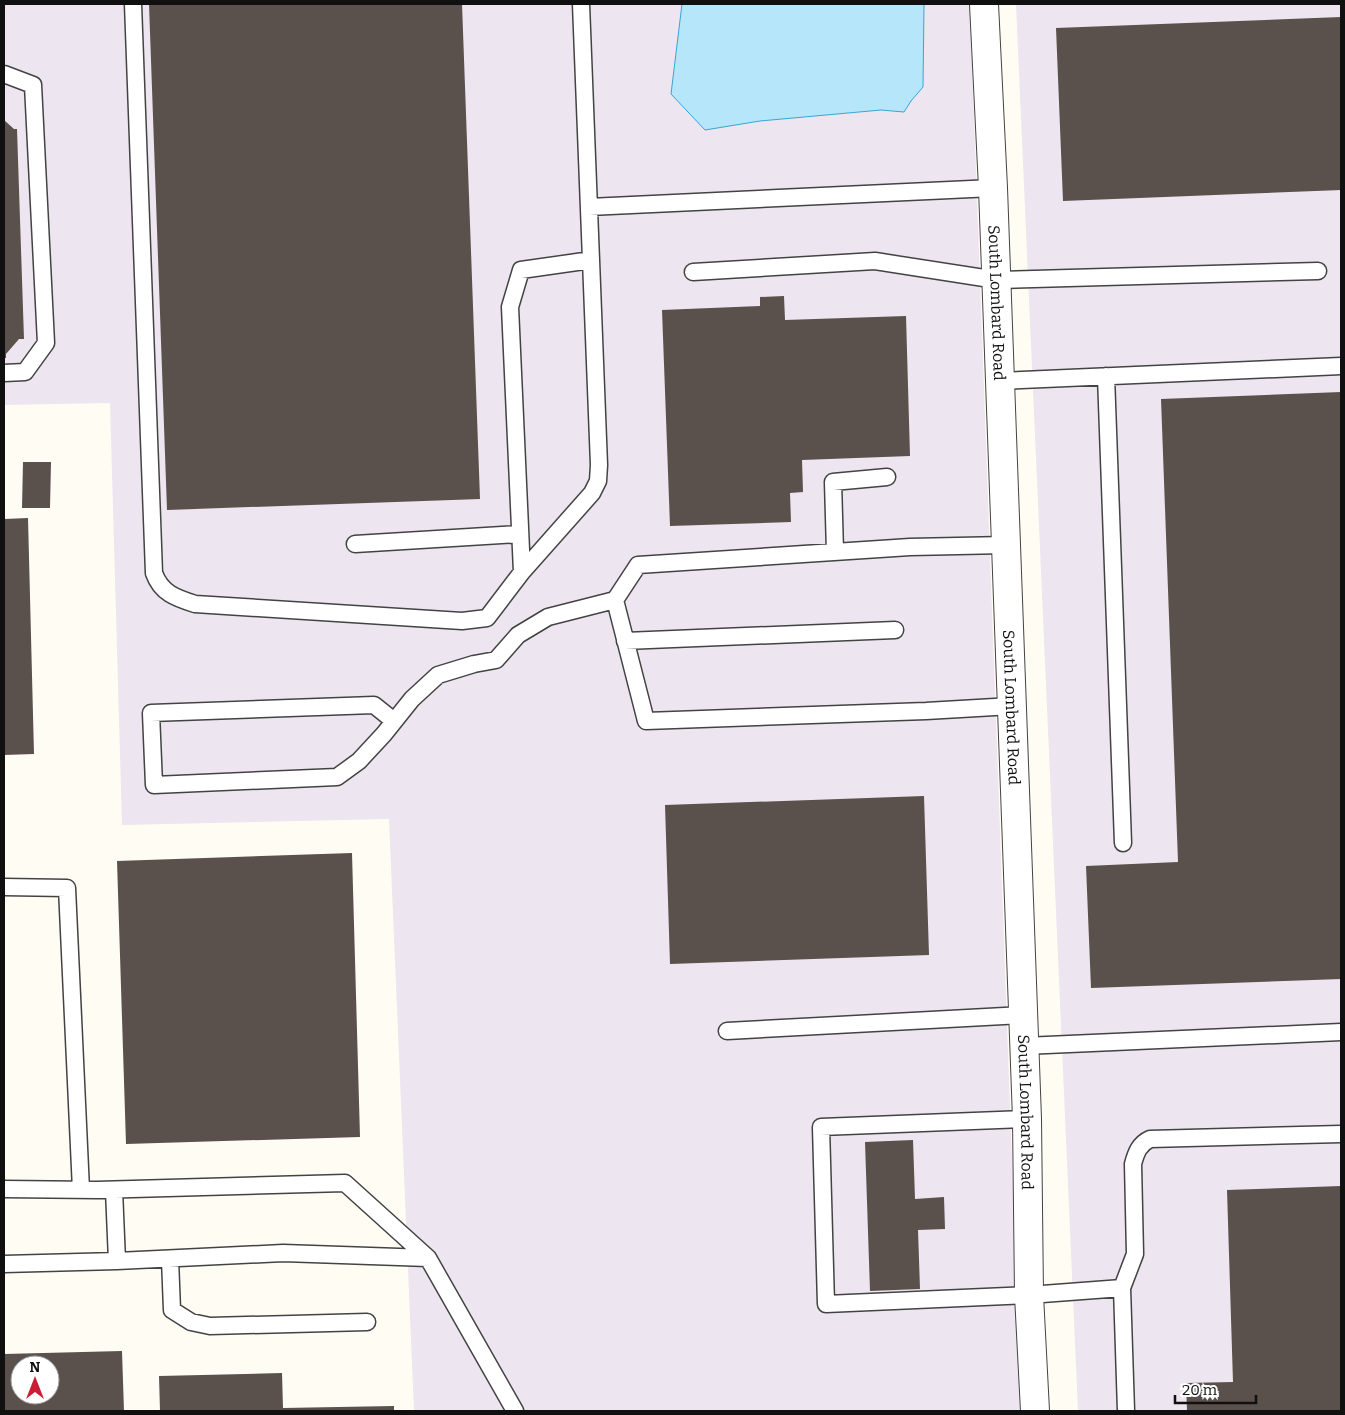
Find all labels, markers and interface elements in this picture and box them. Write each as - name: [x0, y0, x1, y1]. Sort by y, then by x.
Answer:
- street label: South Lombard Road: [984, 225, 1009, 381]
- street label: South Lombard Road: [999, 629, 1024, 786]
- street label: South Lombard Road: [1014, 1034, 1037, 1191]
- north arrow: [10, 1355, 60, 1405]
- text: N: [30, 1359, 41, 1376]
- scale bar: [1175, 1372, 1256, 1404]
- text: 20 m: [1182, 1381, 1218, 1399]

